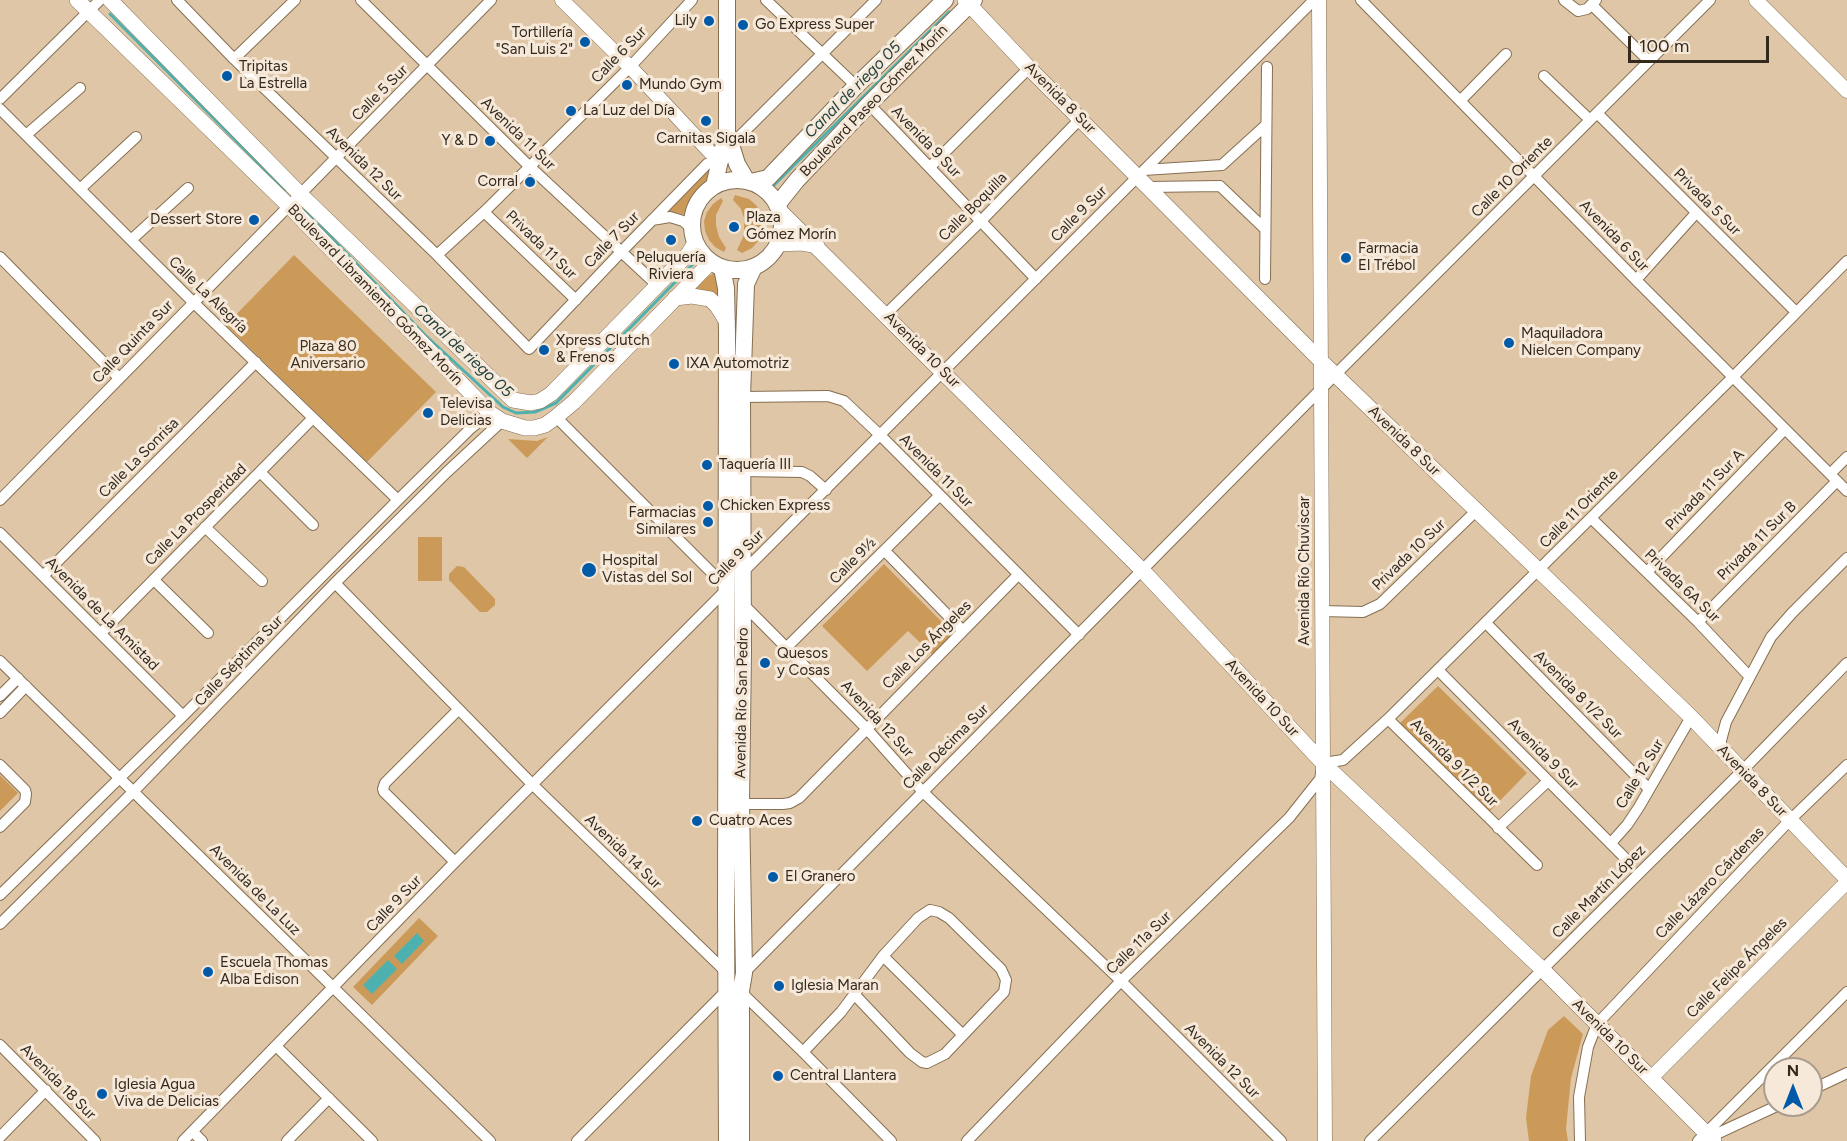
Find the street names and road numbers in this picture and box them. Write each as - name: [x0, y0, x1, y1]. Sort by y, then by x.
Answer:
- street label: Boulevard Paseo Gómez Morín: [796, 21, 952, 181]
- street label: Calle 6 Sur: [588, 23, 650, 87]
- street label: Avenida 8 Sur: [1021, 59, 1099, 137]
- street label: Calle 5 Sur: [348, 61, 412, 125]
- street label: Avenida 11 Sur: [477, 94, 559, 174]
- street label: Avenida 9 Sur: [887, 102, 965, 182]
- street label: Avenida 12 Sur: [322, 123, 406, 205]
- street label: Calle 10 Oriente: [1468, 133, 1556, 221]
- street label: Privada 5 Sur: [1670, 165, 1744, 239]
- street label: Calle Boquilla: [935, 169, 1011, 245]
- street label: Calle 9 Sur: [1047, 182, 1111, 246]
- street label: Avenida 6 Sur: [1575, 196, 1653, 276]
- street label: Boulevard Libramiento Gómez Morín: [284, 201, 466, 389]
- street label: Privada 11 Sur: [502, 207, 580, 283]
- street label: Calle 7 Sur: [581, 208, 643, 272]
- street label: Calle La Alegría: [165, 253, 251, 337]
- street label: Calle Quinta Sur: [89, 297, 177, 387]
- street label: Avenida 10 Sur: [880, 308, 964, 392]
- street label: Avenida 8 Sur: [1364, 402, 1444, 480]
- street label: Calle La Sonrisa: [95, 414, 183, 502]
- street label: Avenida 11 Sur: [896, 431, 976, 511]
- street label: Privada 11 Sur A: [1662, 446, 1748, 534]
- street label: Calle La Prosperidad: [141, 460, 251, 570]
- street label: Calle 11 Oriente: [1536, 466, 1622, 552]
- street label: Avenida Río Chuviscar: [1296, 496, 1314, 646]
- street label: Privada 11 Sur B: [1714, 498, 1800, 584]
- street label: Privada 10 Sur: [1369, 516, 1449, 594]
- street label: Calle 9 Sur: [704, 526, 768, 590]
- street label: Calle 9½: [826, 534, 880, 588]
- street label: Privada 6A Sur: [1641, 546, 1723, 626]
- street label: Avenida de La Amistad: [42, 554, 162, 674]
- street label: Calle Los Ángeles: [879, 597, 975, 693]
- street label: Calle Séptima Sur: [191, 612, 287, 710]
- street label: Avenida Río San Pedro: [732, 627, 752, 779]
- street label: Avenida 8 1/2 Sur: [1530, 647, 1626, 743]
- street label: Avenida 10 Sur: [1221, 655, 1303, 741]
- street label: Avenida 12 Sur: [837, 677, 917, 761]
- street label: Calle Décima Sur: [899, 700, 993, 794]
- street label: Avenida 9 1/2 Sur: [1406, 715, 1502, 811]
- street label: Avenida 9 Sur: [1504, 715, 1582, 793]
- street label: Calle 12 Sur: [1612, 736, 1668, 812]
- street label: Avenida 8 Sur: [1713, 741, 1791, 821]
- street label: Avenida 14 Sur: [581, 811, 665, 893]
- street label: Calle Lázaro Cárdenas: [1652, 823, 1768, 943]
- street label: Avenida de La Luz: [206, 841, 304, 939]
- street label: Calle Martín López: [1549, 842, 1649, 942]
- street label: Calle 9 Sur: [363, 872, 425, 936]
- street label: Calle 11a Sur: [1103, 908, 1175, 978]
- street label: Calle Felipe Ángeles: [1683, 914, 1791, 1022]
- street label: Avenida 10 Sur: [1568, 995, 1652, 1079]
- street label: Avenida 12 Sur: [1181, 1020, 1263, 1102]
- street label: Avenida 18 Sur: [16, 1040, 100, 1124]

